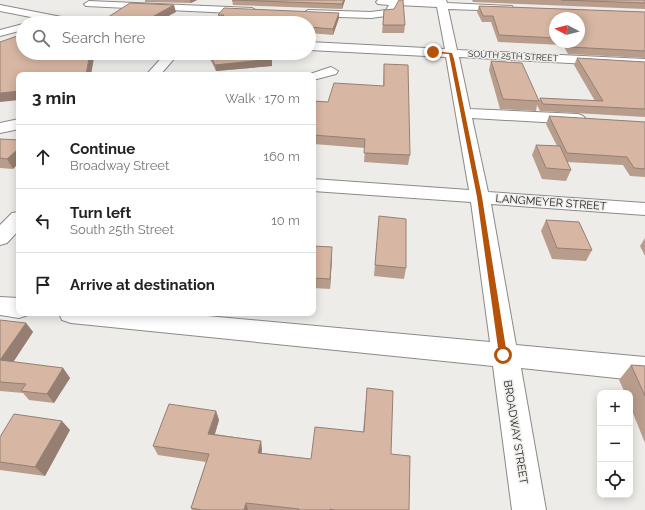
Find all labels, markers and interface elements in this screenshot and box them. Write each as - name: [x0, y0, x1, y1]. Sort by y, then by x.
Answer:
- north arrow: [549, 12, 585, 48]
- search box: [16, 16, 316, 60]
- icon: search: [30, 27, 52, 49]
- text: Search here: [62, 29, 145, 47]
- route end: [424, 43, 442, 61]
- street label: SOUTH 25TH STREET: [468, 49, 559, 63]
- text: 3 min: [32, 88, 76, 108]
- text: Walk · 170 m: [225, 91, 300, 106]
- text: Continue: [70, 140, 135, 158]
- icon: ahead: [32, 146, 54, 168]
- text: 160 m: [263, 149, 300, 164]
- text: Broadway Street: [70, 158, 169, 173]
- street label: LANGMEYER STREET: [495, 192, 607, 213]
- text: Turn left: [70, 204, 131, 222]
- icon: left: [32, 210, 54, 232]
- text: 10 m: [271, 213, 300, 228]
- text: South 25th Street: [70, 222, 174, 237]
- icon: arrive: [32, 274, 54, 296]
- text: Arrive at destination: [70, 276, 215, 294]
- route start: [494, 346, 512, 364]
- street label: BROADWAY STREET: [501, 379, 530, 485]
- map controls: [597, 390, 633, 498]
- button: +: [597, 390, 633, 426]
- button: −: [597, 426, 633, 462]
- button: locate: [597, 462, 633, 498]

